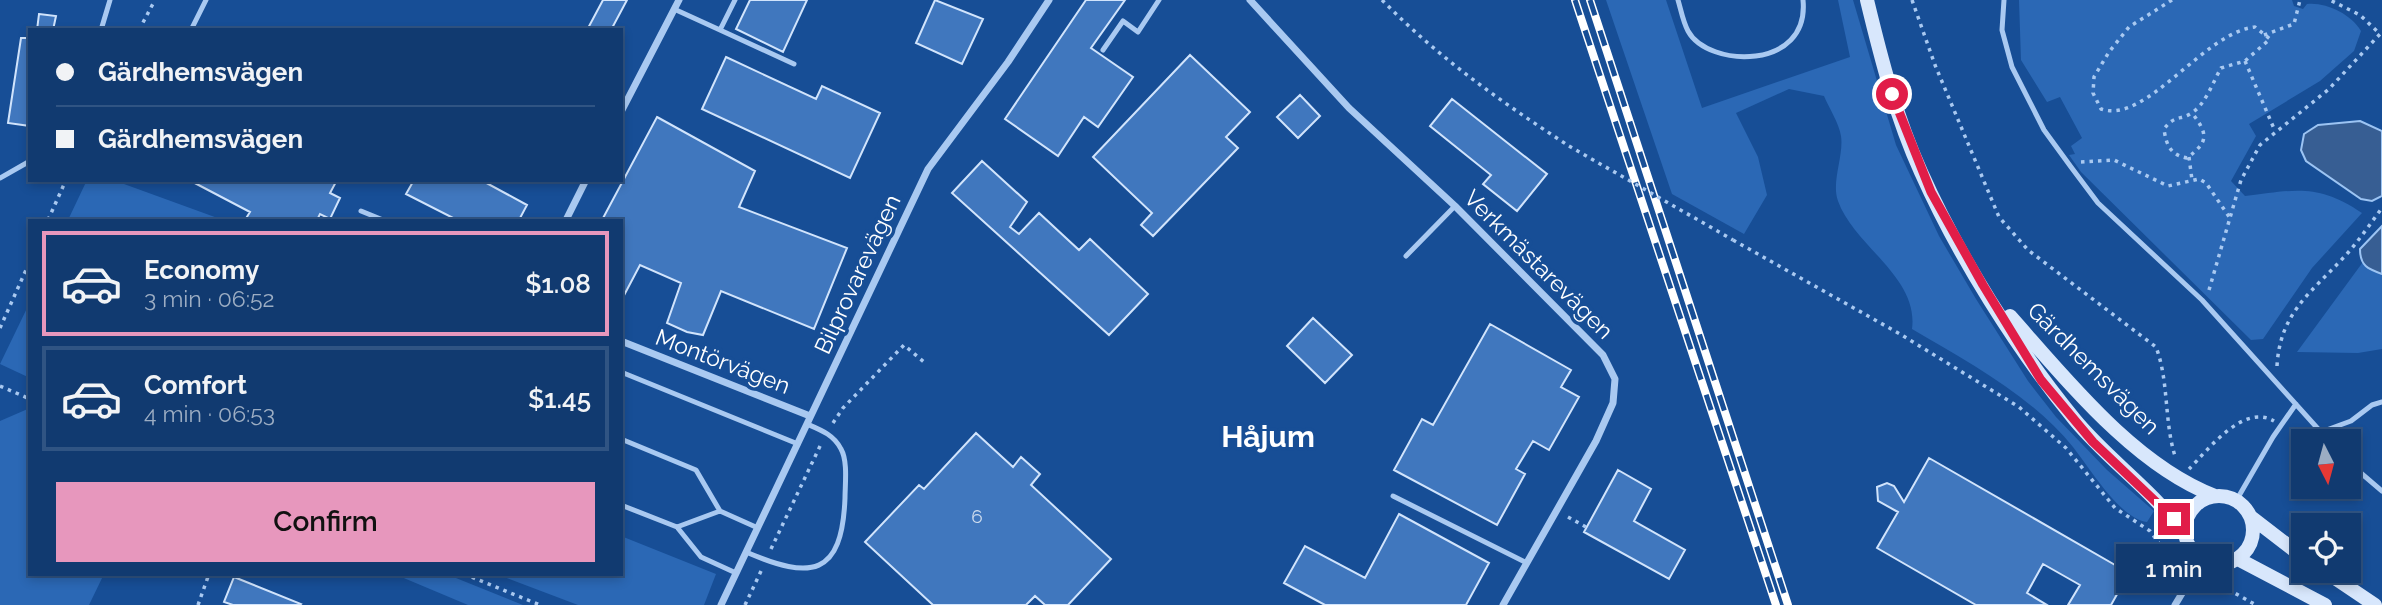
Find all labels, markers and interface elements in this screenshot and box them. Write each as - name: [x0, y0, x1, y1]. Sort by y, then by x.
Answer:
- text: Gärdhemsvägen: [98, 57, 303, 87]
- route start: [1876, 78, 1908, 110]
- text: Gärdhemsvägen: [98, 124, 303, 154]
- street label: Verkmästarevägen: [1459, 184, 1619, 344]
- street label: Bilprovarevägen: [808, 190, 906, 358]
- icon: car: [60, 252, 123, 315]
- text: Economy: [144, 255, 259, 285]
- text: $1.08: [525, 269, 591, 299]
- text: 3 min · 06:52: [144, 285, 275, 312]
- street label: Gärdhemsvägen: [2022, 296, 2166, 440]
- street label: Montörvägen: [652, 323, 794, 399]
- icon: car: [60, 367, 123, 430]
- text: Comfort: [144, 370, 247, 400]
- text: $1.45: [528, 384, 591, 414]
- text: 4 min · 06:53: [144, 400, 275, 427]
- district label: Håjum: [1221, 419, 1315, 454]
- north arrow: [2291, 429, 2361, 499]
- map controls: [2291, 429, 2361, 583]
- button: Confirm: [56, 482, 595, 562]
- route end: [2158, 503, 2190, 535]
- house number: 6: [971, 505, 983, 527]
- button: locate: [2291, 513, 2361, 583]
- callout: 1 min: [2116, 544, 2232, 592]
- text: 1 min: [2145, 555, 2203, 582]

